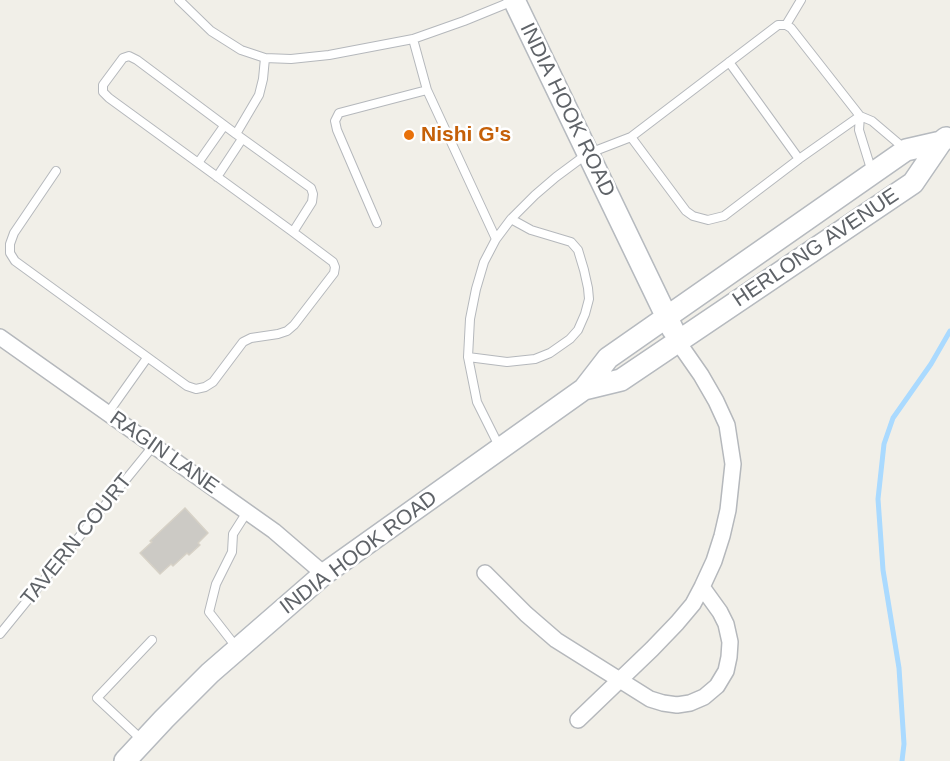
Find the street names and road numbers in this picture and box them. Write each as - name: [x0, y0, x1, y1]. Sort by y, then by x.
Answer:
- street label: INDIA HOOK ROAD: [514, 19, 620, 201]
- street label: HERLONG AVENUE: [728, 183, 904, 313]
- street label: RAGIN LANE: [105, 406, 223, 500]
- street label: TAVERN COURT: [16, 469, 138, 611]
- street label: INDIA HOOK ROAD: [275, 486, 443, 620]

